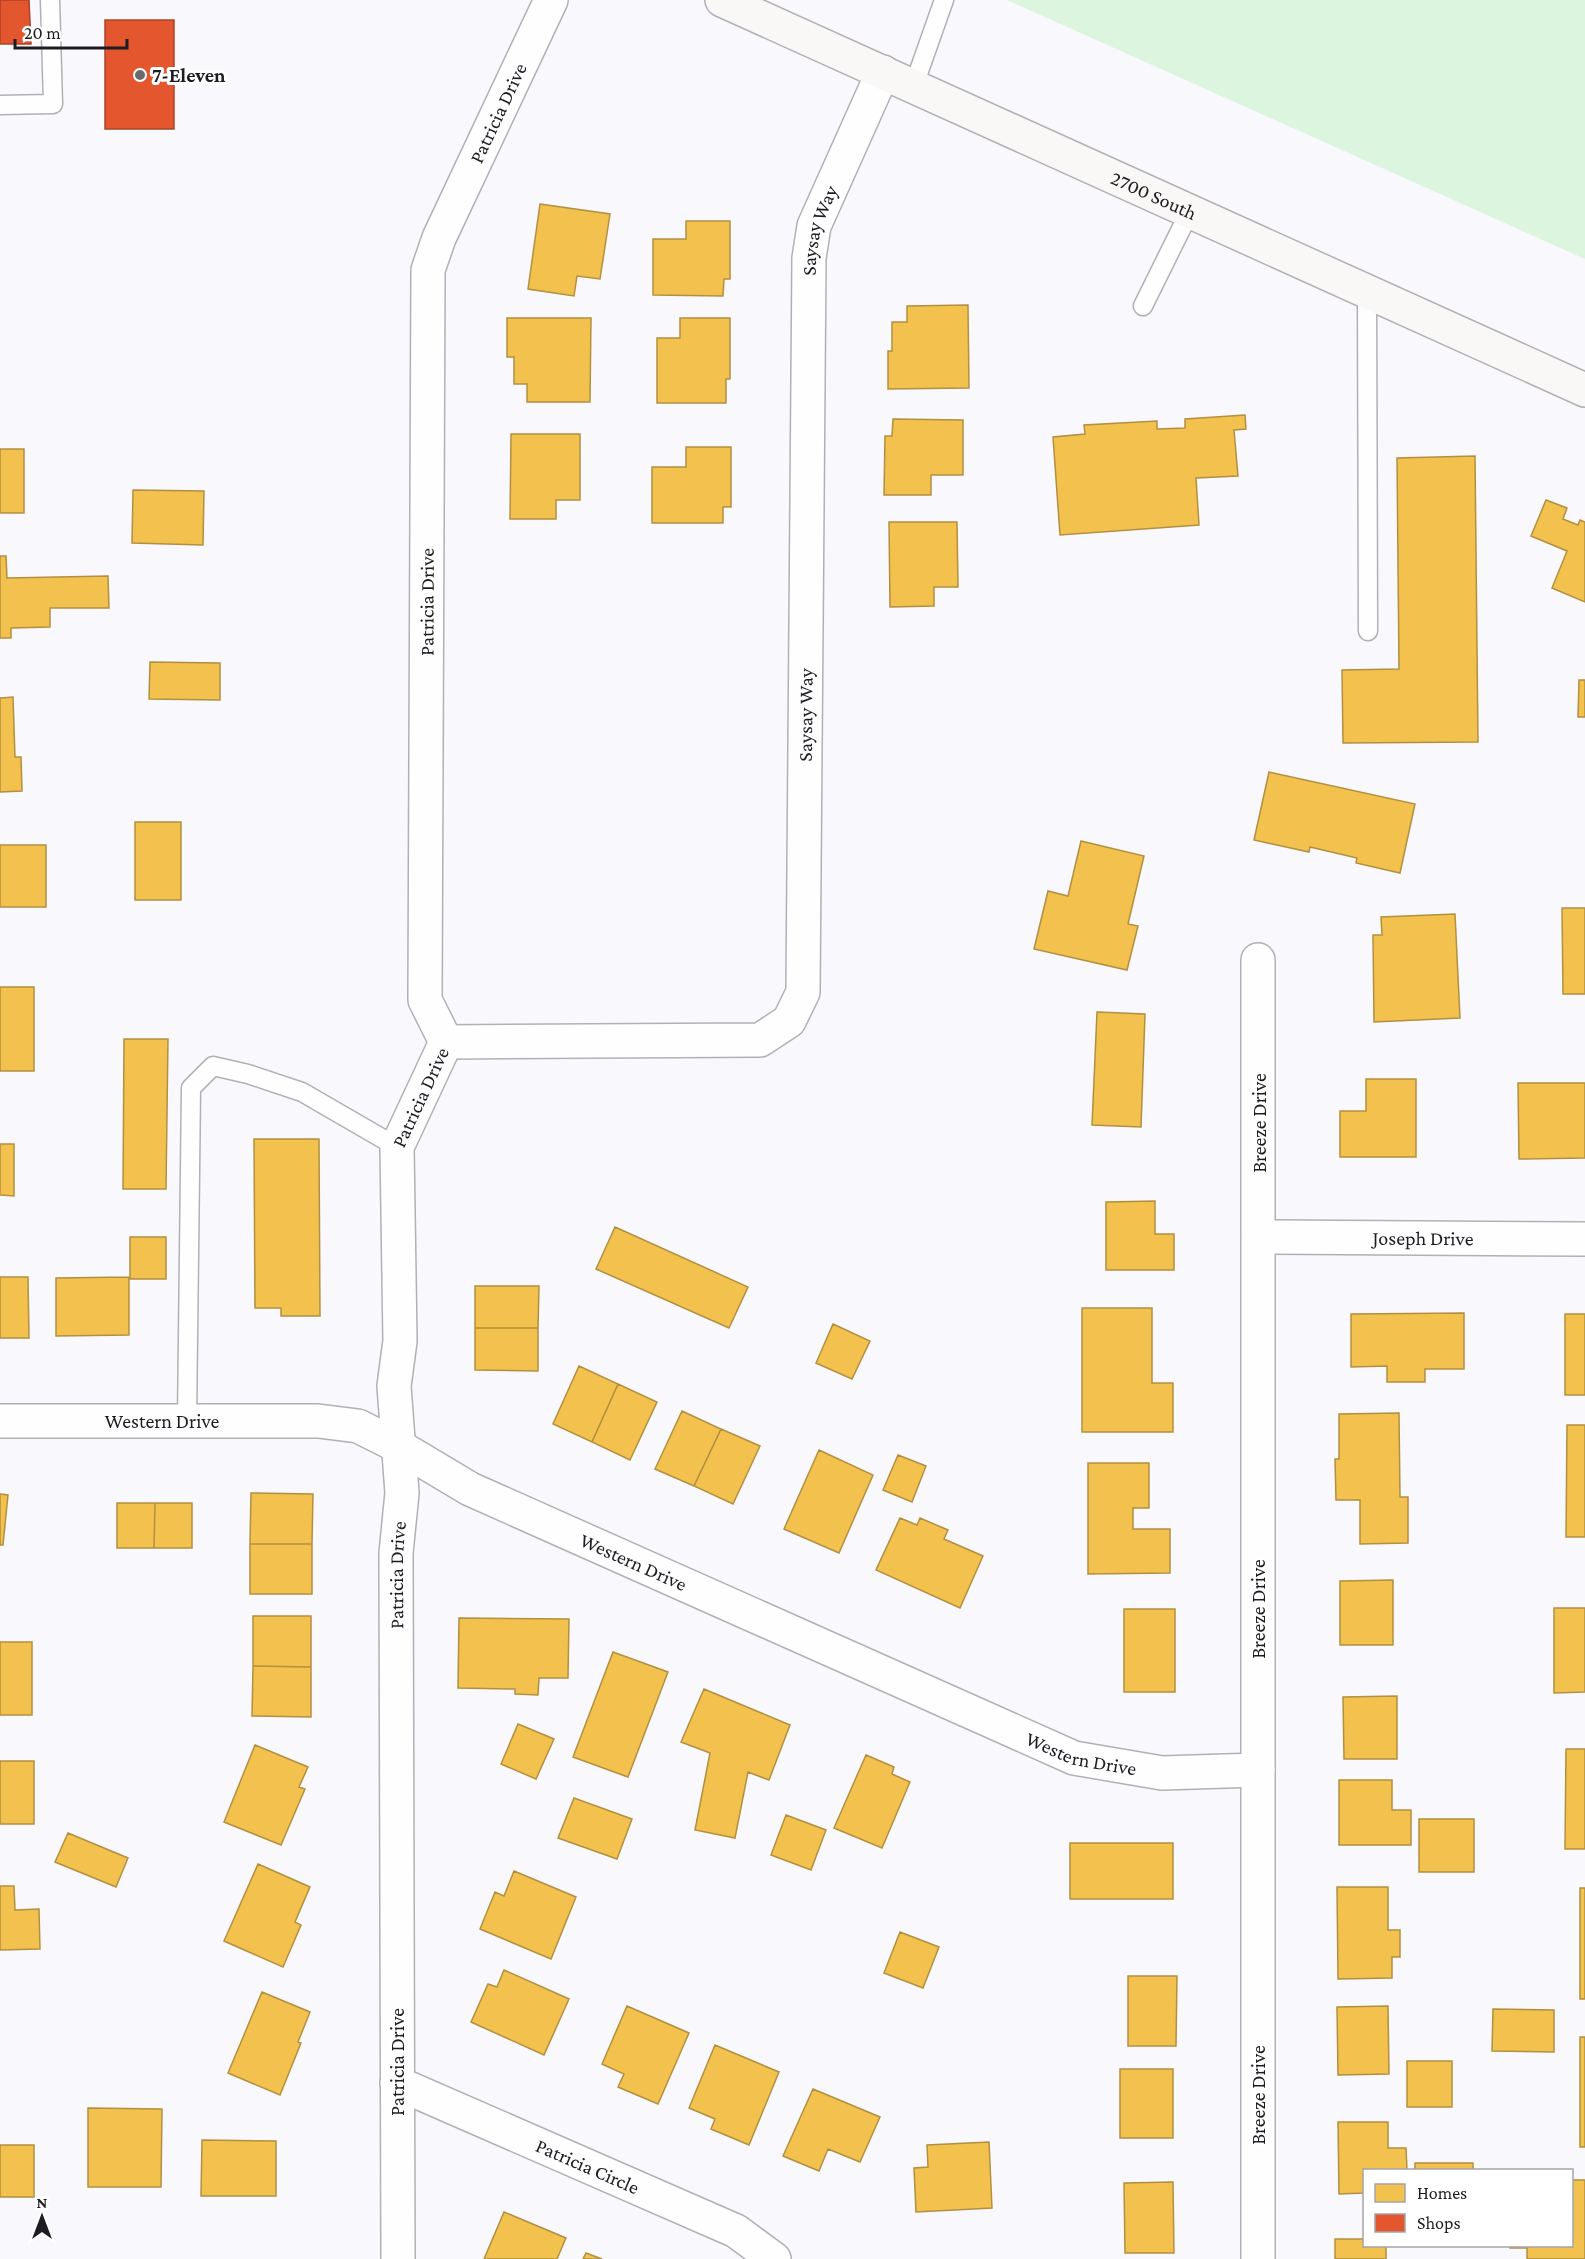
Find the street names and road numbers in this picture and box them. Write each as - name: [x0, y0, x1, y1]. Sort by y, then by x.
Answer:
- street label: Patricia Drive: [465, 59, 531, 166]
- street label: 2700 South: [1108, 166, 1201, 224]
- street label: Saysay Way: [798, 181, 843, 276]
- street label: Patricia Drive: [415, 548, 438, 656]
- street label: Saysay Way: [794, 667, 818, 762]
- street label: Patricia Drive: [387, 1043, 453, 1151]
- street label: Breeze Drive: [1248, 1073, 1270, 1173]
- street label: Joseph Drive: [1370, 1227, 1474, 1250]
- street label: Western Drive: [105, 1410, 220, 1432]
- street label: Patricia Drive: [385, 1520, 410, 1629]
- street label: Western Drive: [577, 1529, 691, 1595]
- street label: Breeze Drive: [1247, 1559, 1269, 1659]
- street label: Western Drive: [1023, 1727, 1138, 1779]
- street label: Patricia Drive: [386, 2008, 408, 2116]
- street label: Breeze Drive: [1247, 2045, 1269, 2145]
- street label: Patricia Circle: [533, 2134, 643, 2198]

